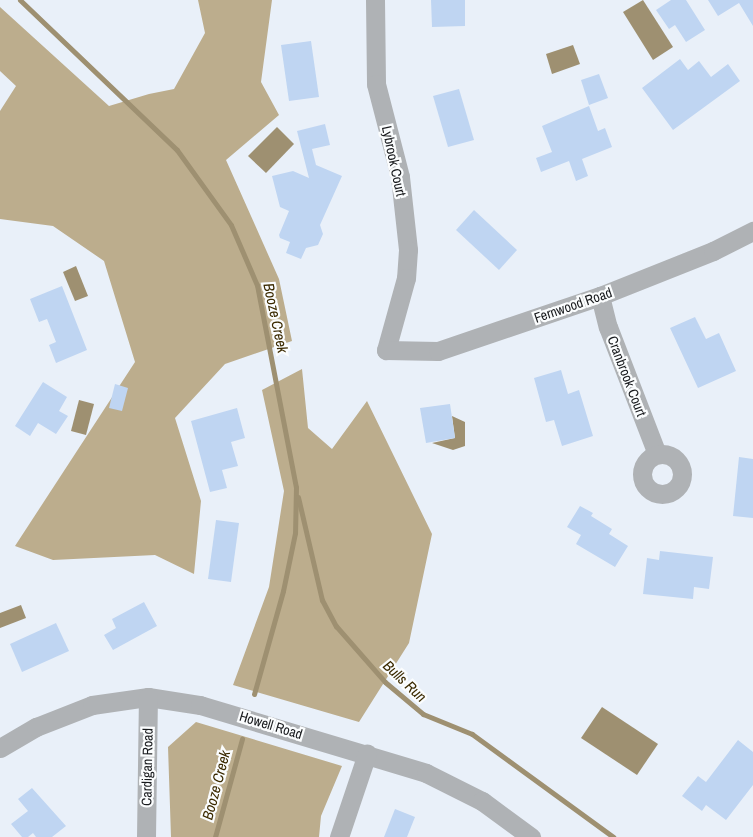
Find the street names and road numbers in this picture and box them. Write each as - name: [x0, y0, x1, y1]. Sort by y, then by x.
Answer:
- street label: Lybrook Court: [378, 124, 410, 198]
- street label: Fernwood Road: [532, 284, 614, 326]
- street label: Cranbrook Court: [604, 333, 650, 419]
- street label: Howell Road: [237, 707, 305, 743]
- street label: Cardigan Road: [138, 728, 156, 806]

